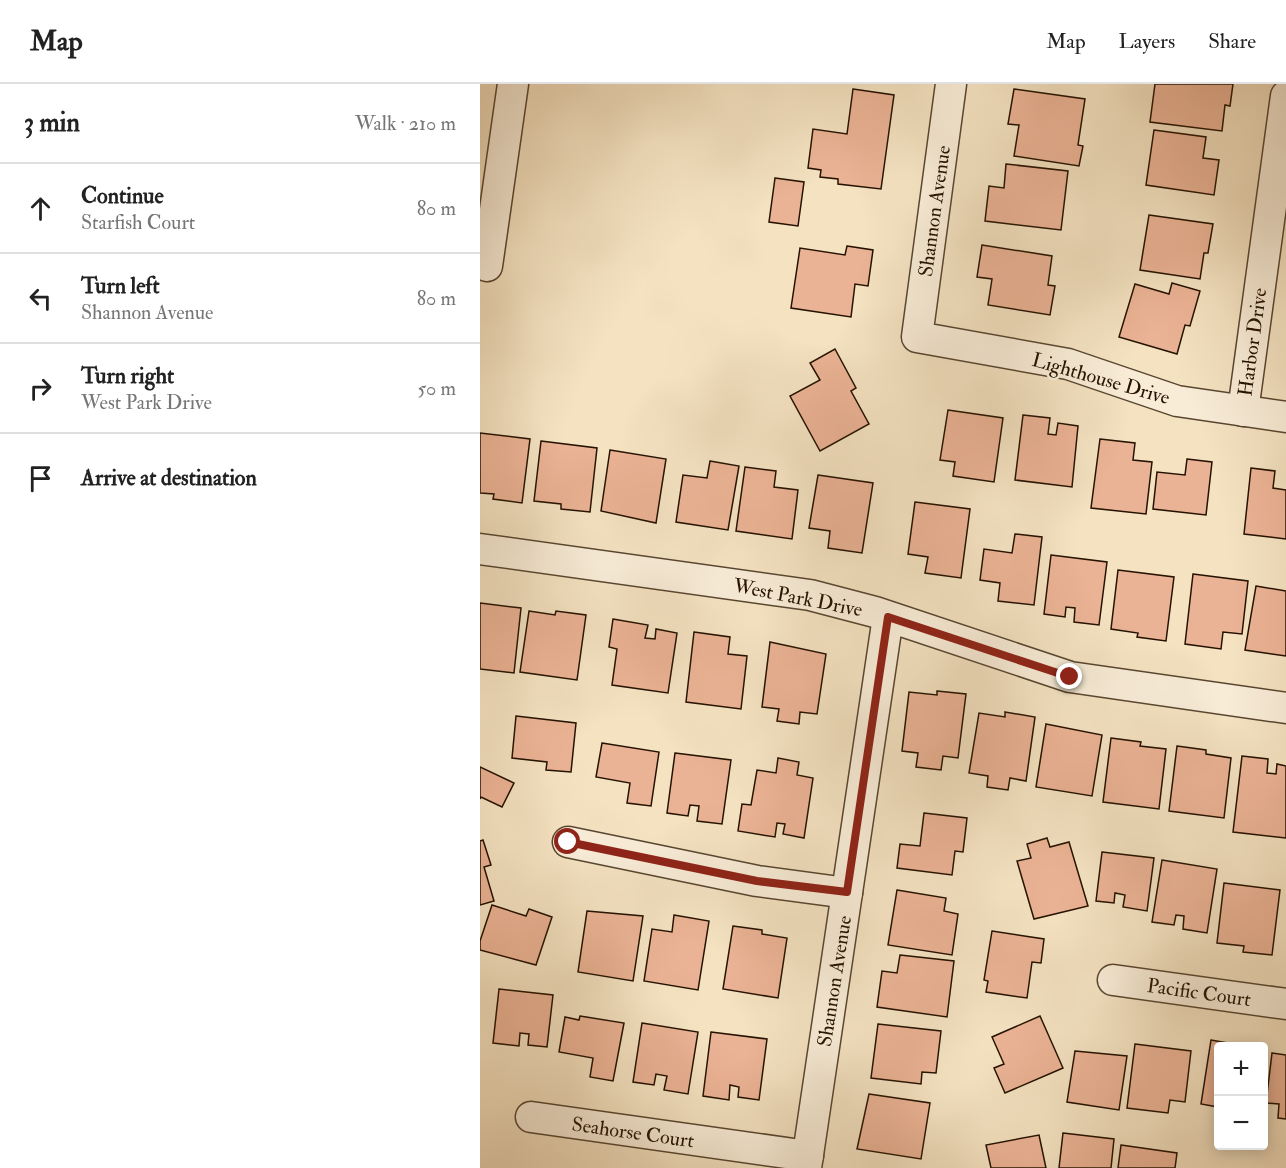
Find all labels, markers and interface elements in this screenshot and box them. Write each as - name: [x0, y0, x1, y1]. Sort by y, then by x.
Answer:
- text: Map: [30, 24, 83, 59]
- text: Map: [1046, 28, 1086, 55]
- text: Layers: [1119, 28, 1175, 55]
- text: Share: [1208, 28, 1256, 55]
- text: 3 min: [24, 107, 80, 139]
- text: Walk · 210 m: [355, 111, 456, 136]
- street label: Shannon Avenue: [913, 144, 956, 278]
- text: Continue: [81, 182, 164, 210]
- icon: ahead: [24, 192, 57, 225]
- text: 80 m: [417, 196, 456, 221]
- text: Starfish Court: [81, 210, 195, 235]
- text: Turn left: [81, 272, 160, 300]
- icon: left: [24, 282, 57, 315]
- text: 80 m: [417, 286, 456, 311]
- street label: Harbor Drive: [1233, 286, 1272, 398]
- text: Shannon Avenue: [81, 300, 213, 325]
- street label: Lighthouse Drive: [1029, 347, 1173, 410]
- text: Turn right: [81, 362, 174, 390]
- icon: right: [24, 372, 57, 405]
- text: 50 m: [417, 376, 456, 401]
- text: West Park Drive: [81, 390, 212, 415]
- icon: arrive: [24, 462, 57, 495]
- text: Arrive at destination: [81, 464, 257, 492]
- street label: West Park Drive: [730, 573, 865, 622]
- route end: [1056, 663, 1082, 689]
- route start: [554, 828, 580, 854]
- street label: Shannon Avenue: [812, 914, 857, 1048]
- street label: Pacific Court: [1145, 973, 1253, 1012]
- map controls: [1214, 1042, 1268, 1150]
- button: +: [1214, 1042, 1268, 1096]
- button: −: [1214, 1096, 1268, 1150]
- street label: Seahorse Court: [570, 1112, 696, 1154]

